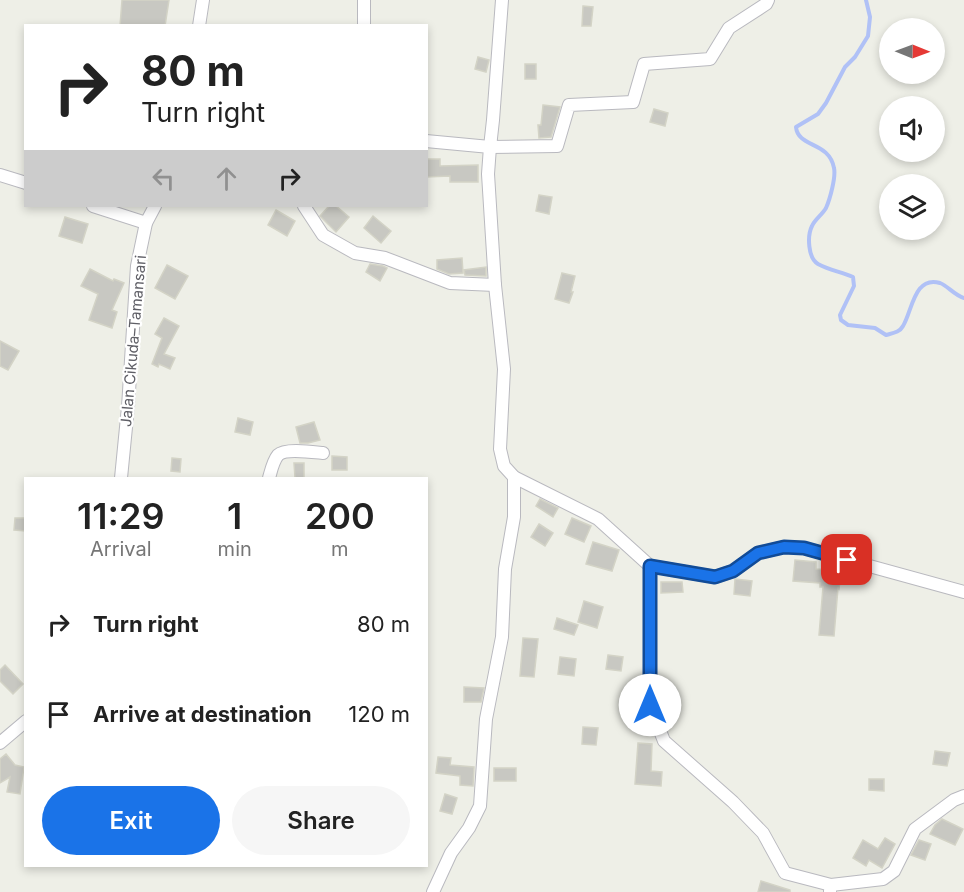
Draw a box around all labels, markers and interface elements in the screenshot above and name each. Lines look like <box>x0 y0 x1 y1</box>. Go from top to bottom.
north arrow <box>879 18 945 84</box>
map controls <box>879 18 945 240</box>
text: 80 m <box>141 45 245 96</box>
icon: right <box>42 48 120 126</box>
text: Turn right <box>141 96 265 129</box>
button: sound <box>879 96 945 162</box>
icon: left <box>147 162 180 195</box>
icon: ahead <box>210 162 243 195</box>
icon: right <box>273 162 306 195</box>
button: layers <box>879 174 945 240</box>
street label: Jalan Cikuda–Tamansari <box>116 254 150 428</box>
text: 11:29 <box>77 494 165 538</box>
text: 1 <box>227 494 242 538</box>
text: 200 <box>305 494 375 538</box>
pin <box>821 534 872 585</box>
text: Arrival <box>90 537 152 561</box>
text: min <box>218 537 252 561</box>
text: m <box>331 537 349 561</box>
icon: arrive <box>830 543 863 576</box>
icon: right <box>42 608 75 641</box>
text: Turn right <box>93 611 199 637</box>
text: 80 m <box>357 611 410 637</box>
position arrow <box>618 673 682 737</box>
icon: arrive <box>42 698 75 731</box>
text: Arrive at destination <box>93 701 312 727</box>
text: 120 m <box>348 701 410 727</box>
button: Exit <box>42 786 220 855</box>
button: Share <box>232 786 410 855</box>

